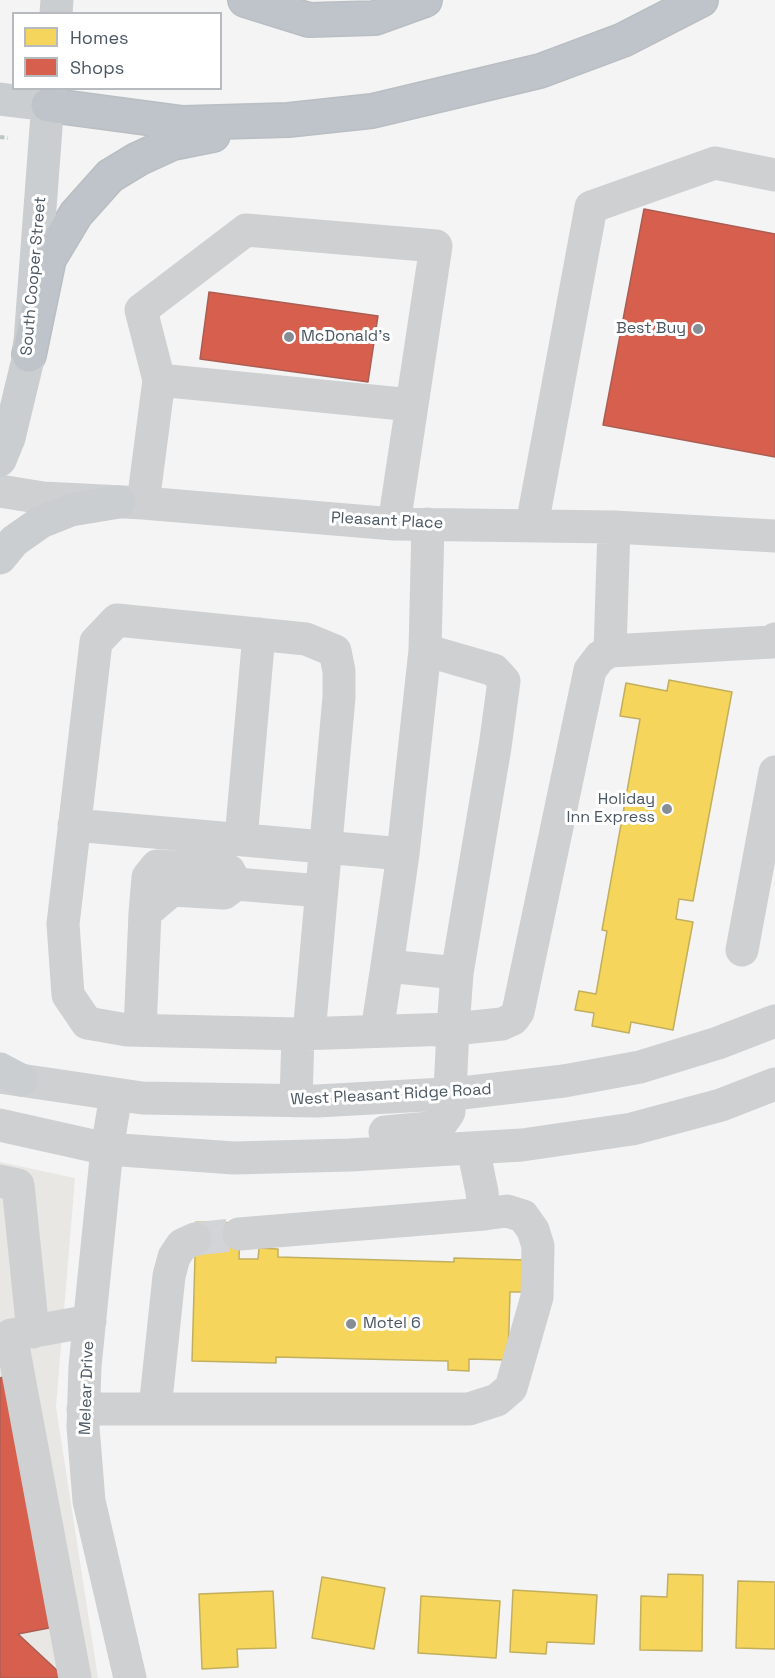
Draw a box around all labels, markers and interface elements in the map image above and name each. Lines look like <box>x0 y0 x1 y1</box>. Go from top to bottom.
legend <box>12 12 222 90</box>
text: Homes <box>70 26 129 49</box>
text: Shops <box>70 56 124 79</box>
street label: South Cooper Street <box>17 196 51 356</box>
place label: Best Buy <box>616 319 686 339</box>
marker: Best Buy <box>691 322 705 336</box>
place label: McDonald's <box>301 327 391 347</box>
marker: McDonald's <box>282 330 296 344</box>
street label: Pleasant Place <box>330 508 444 534</box>
place label: Holiday Inn Express <box>566 790 655 828</box>
marker: Holiday Inn Express <box>660 802 674 816</box>
street label: West Pleasant Ridge Road <box>290 1080 492 1110</box>
place label: Motel 6 <box>363 1314 421 1334</box>
marker: Motel 6 <box>344 1317 358 1331</box>
street label: Melear Drive <box>76 1341 98 1435</box>

